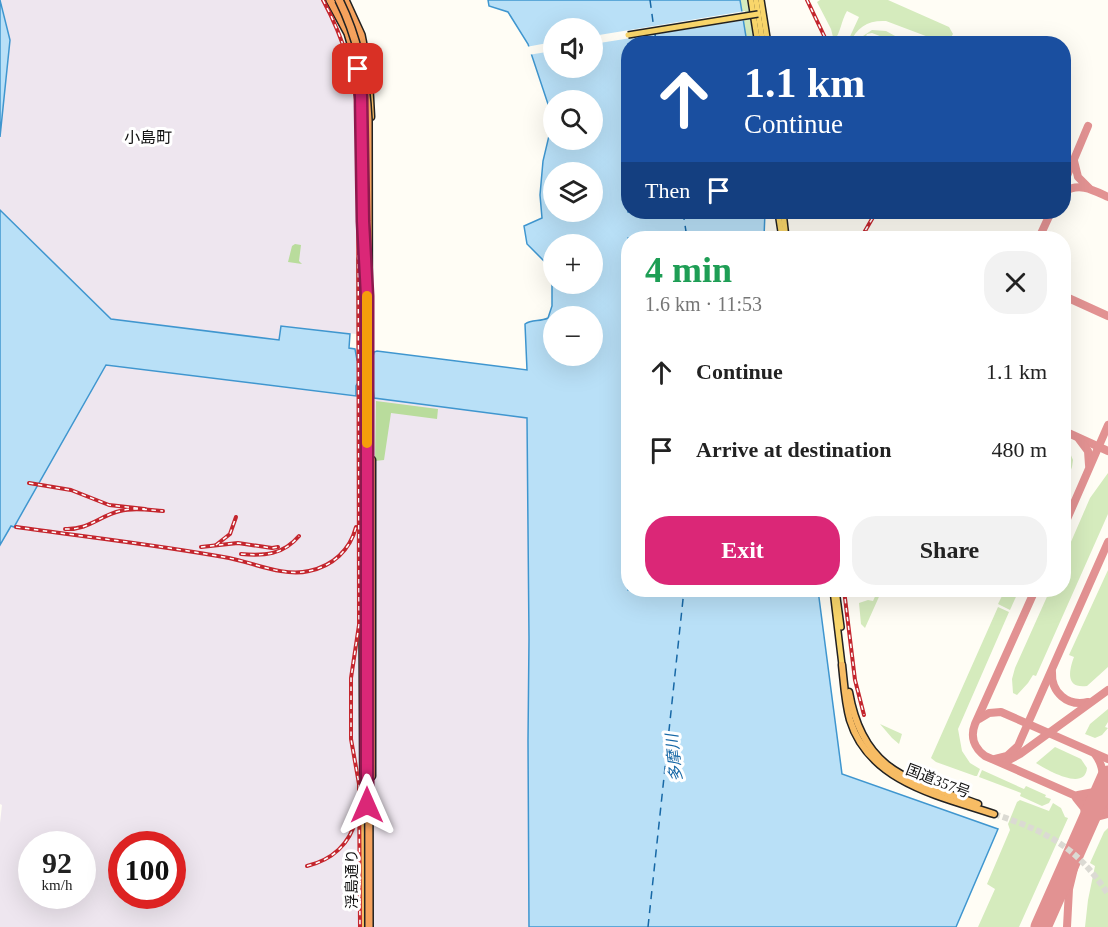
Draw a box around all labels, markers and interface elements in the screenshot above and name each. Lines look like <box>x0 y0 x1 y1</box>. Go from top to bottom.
map controls <box>543 18 603 366</box>
button: sound <box>543 18 603 78</box>
pin <box>332 43 383 94</box>
icon: arrive <box>341 52 374 85</box>
icon: ahead <box>645 60 723 138</box>
text: 1.1 km <box>744 60 865 106</box>
button: search <box>543 90 603 150</box>
text: Continue <box>744 109 843 139</box>
district label: 小島町 <box>124 129 172 146</box>
button: layers <box>543 162 603 222</box>
icon: arrive <box>702 174 735 207</box>
text: Then <box>645 178 690 203</box>
button: + <box>543 234 603 294</box>
text: 4 min <box>645 250 732 290</box>
button: close <box>984 251 1047 314</box>
text: 1.6 km · 11:53 <box>645 293 762 315</box>
button: − <box>543 306 603 366</box>
icon: ahead <box>645 356 678 389</box>
text: Continue <box>696 359 783 384</box>
text: 1.1 km <box>986 359 1047 384</box>
icon: arrive <box>645 434 678 467</box>
text: Arrive at destination <box>696 437 892 462</box>
text: 480 m <box>991 437 1047 462</box>
button: Exit <box>645 516 840 585</box>
button: Share <box>852 516 1047 585</box>
water label: 多摩川 <box>663 731 685 783</box>
street label: 国道357号 <box>904 761 972 801</box>
position arrow <box>335 773 399 837</box>
speed limit sign: 100 <box>108 831 186 909</box>
text: 92 <box>42 846 72 879</box>
street label: 浮島通り <box>344 849 360 909</box>
text: km/h <box>42 877 72 893</box>

